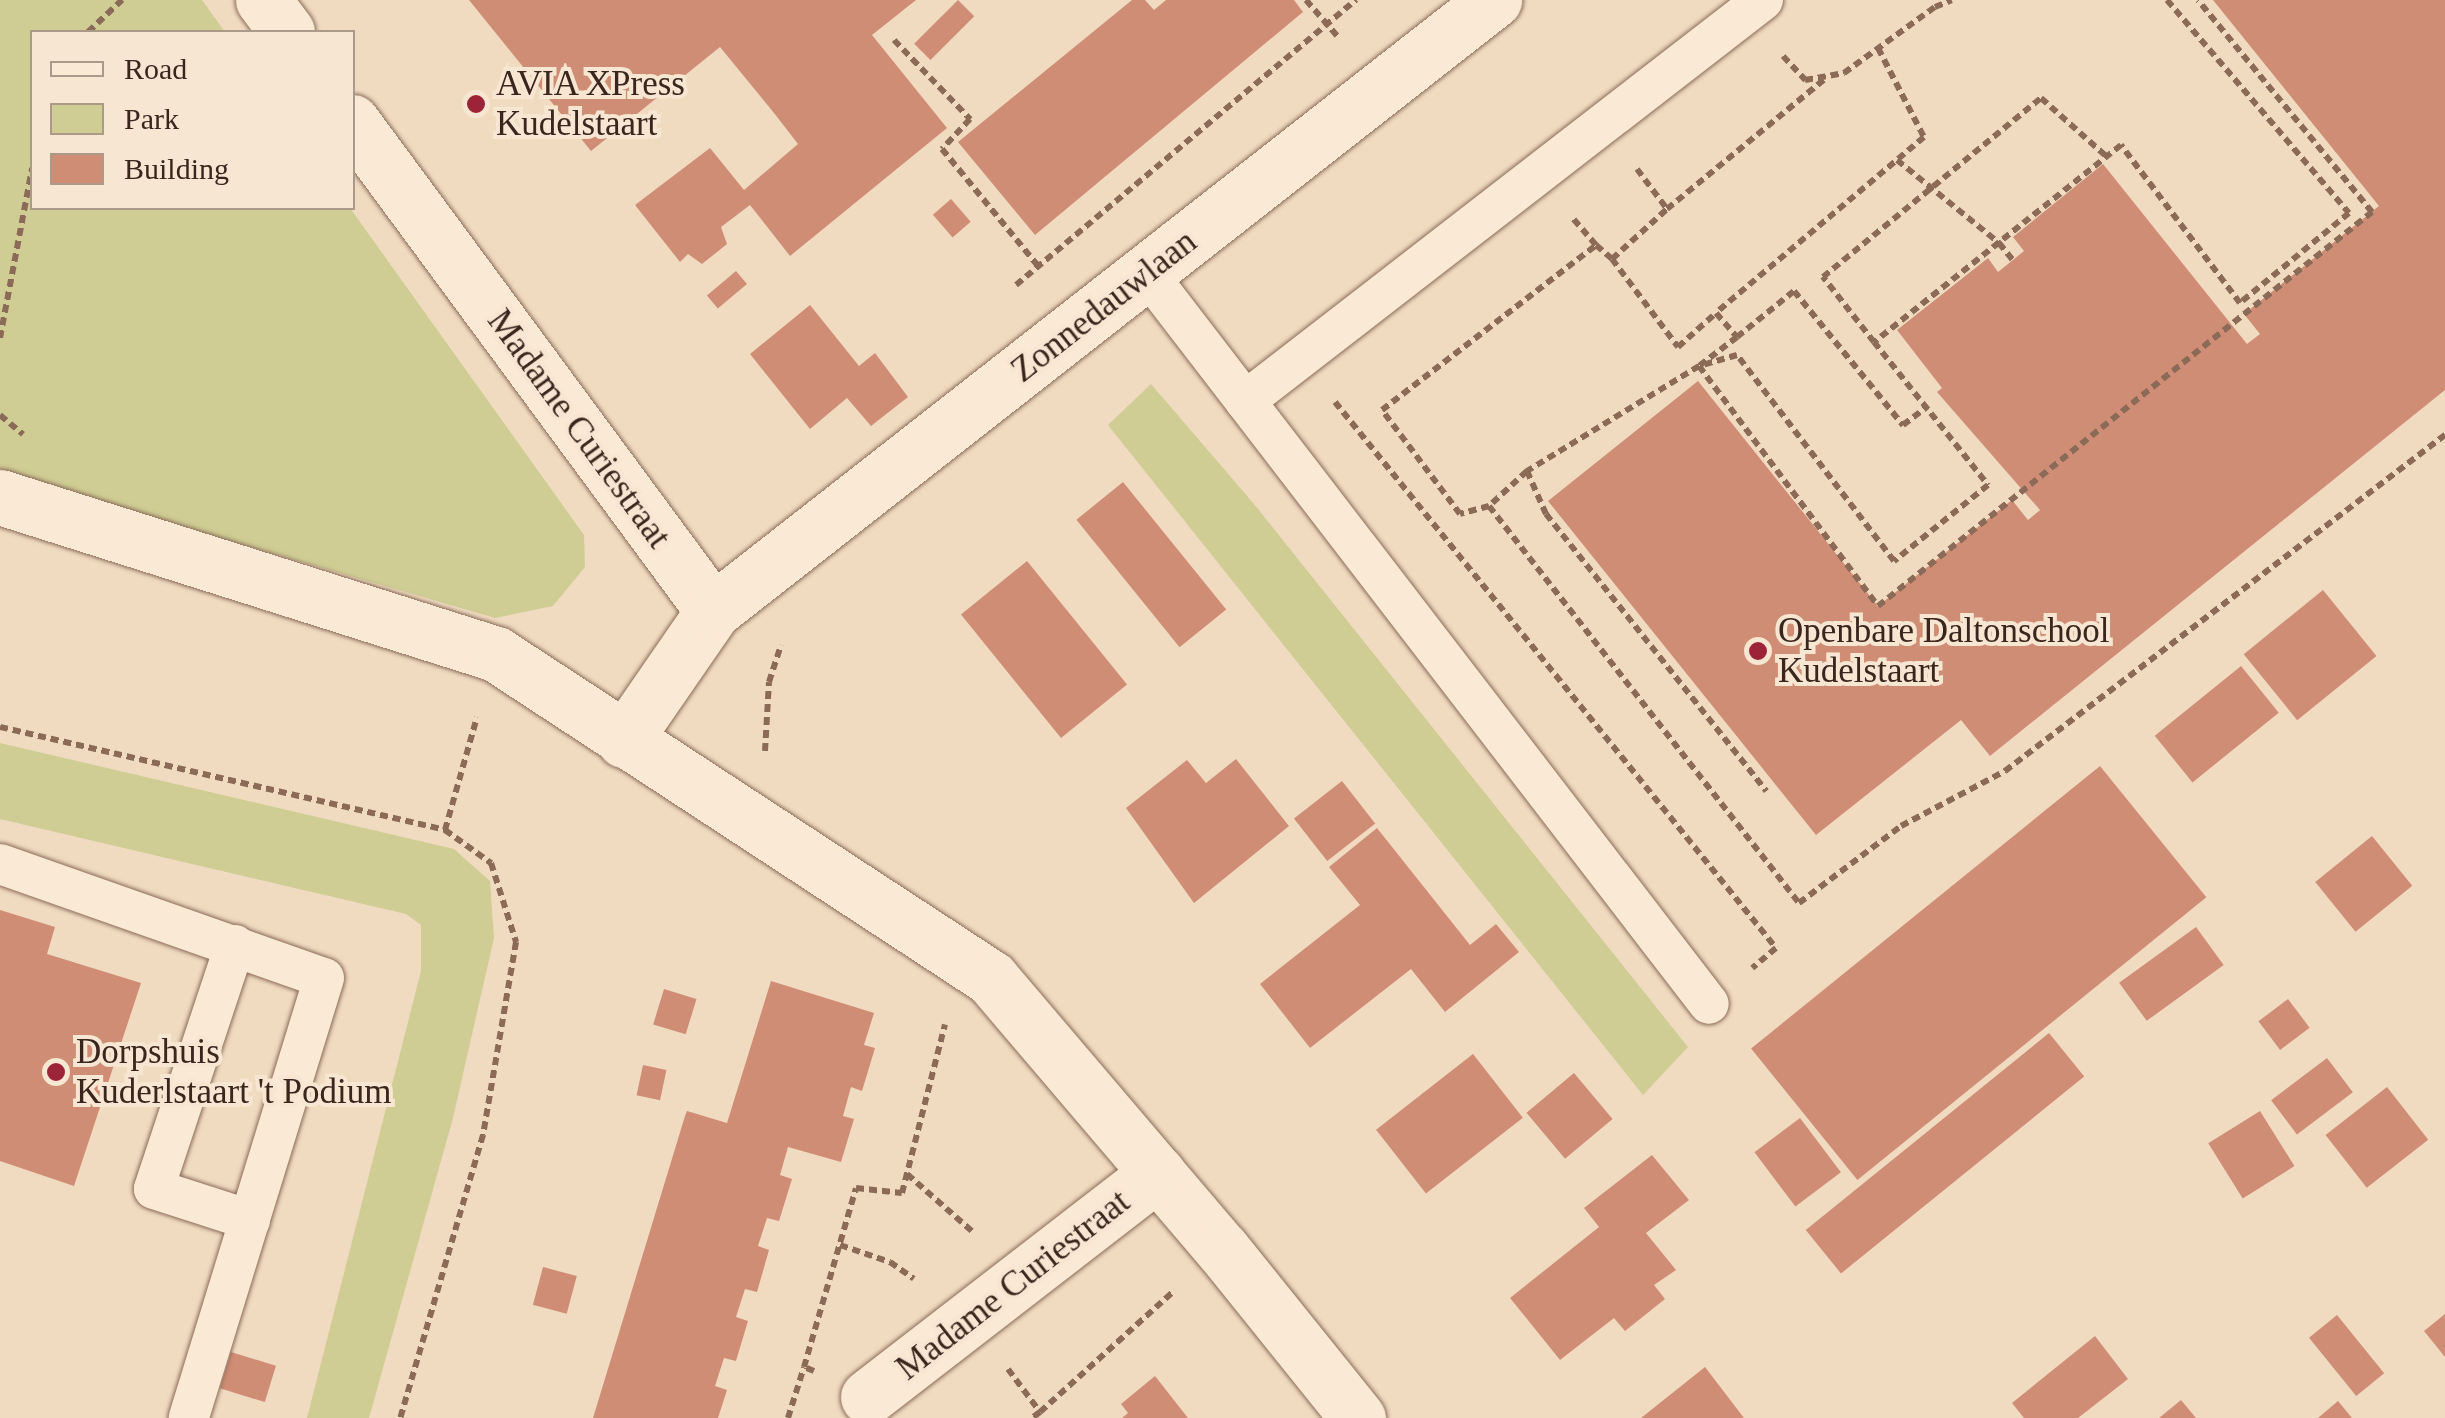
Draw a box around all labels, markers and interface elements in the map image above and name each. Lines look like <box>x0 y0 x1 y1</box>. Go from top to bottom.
legend <box>30 30 355 210</box>
text: Road <box>124 52 187 85</box>
place label: AVIA XPress Kudelstaart <box>496 63 687 145</box>
marker: AVIA XPress Kudelstaart <box>465 93 487 115</box>
text: Park <box>124 102 179 135</box>
text: Building <box>124 152 229 185</box>
street label: Zonnedauwlaan <box>1003 221 1205 391</box>
street label: Madame Curiestraat <box>478 301 680 557</box>
place label: Openbare Daltonschool Kudelstaart <box>1778 610 2109 692</box>
marker: Openbare Daltonschool Kudelstaart <box>1747 640 1769 662</box>
place label: Dorpshuis Kuderlstaart 't Podium <box>76 1031 391 1113</box>
marker: Dorpshuis Kuderlstaart 't Podium <box>45 1061 67 1083</box>
street label: Madame Curiestraat <box>888 1181 1138 1389</box>

